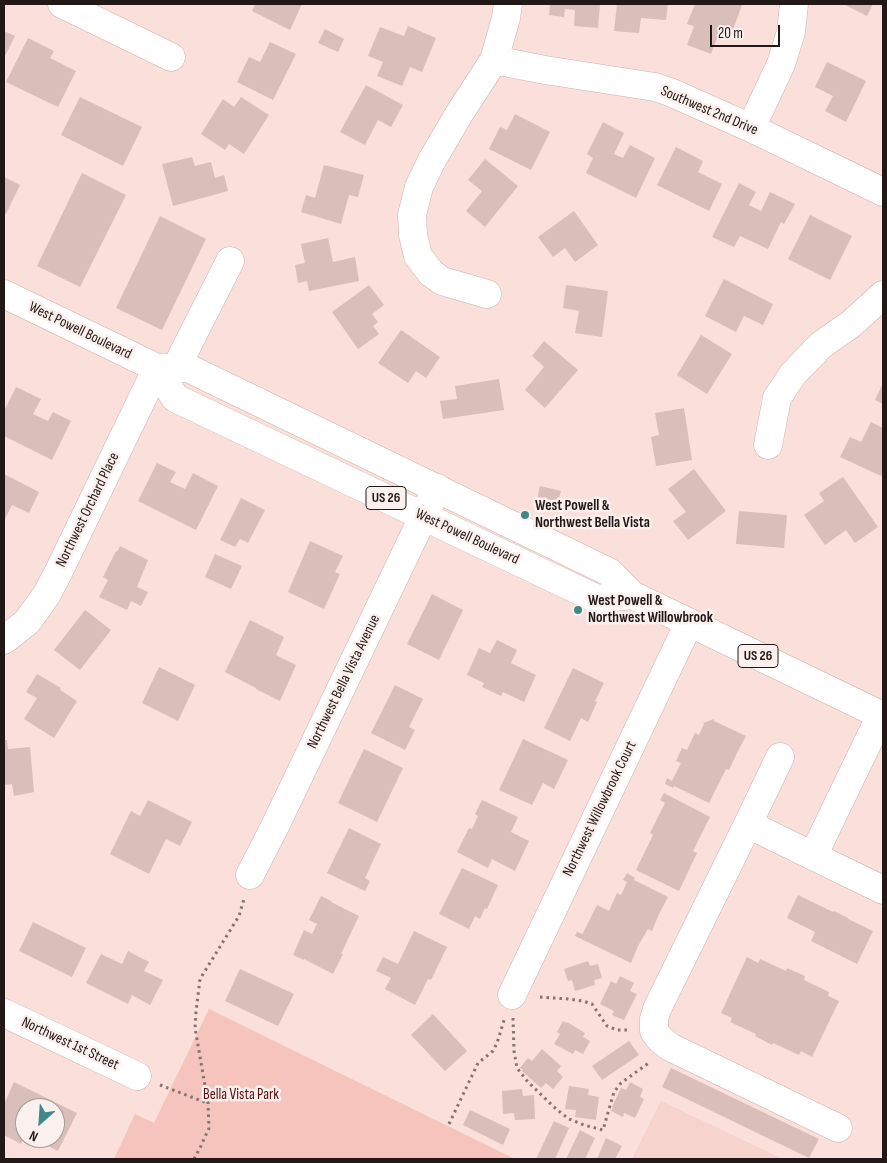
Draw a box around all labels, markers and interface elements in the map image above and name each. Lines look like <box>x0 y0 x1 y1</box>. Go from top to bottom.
scale bar <box>712 15 782 47</box>
text: 20 m <box>718 24 743 43</box>
street label: Southwest 2nd Drive <box>658 82 760 140</box>
street label: West Powell Boulevard <box>26 298 134 364</box>
street label: Northwest Orchard Place <box>52 450 124 570</box>
road number: US 26 <box>366 486 406 509</box>
place label: West Powell & Northwest Bella Vista <box>535 497 650 532</box>
street label: West Powell Boulevard <box>412 505 522 569</box>
marker: West Powell & Northwest Bella Vista <box>519 509 531 521</box>
place label: West Powell & Northwest Willowbrook <box>588 592 713 627</box>
marker: West Powell & Northwest Willowbrook <box>572 604 584 616</box>
street label: Northwest Bella Vista Avenue <box>304 612 384 752</box>
road number: US 26 <box>738 644 778 668</box>
street label: Northwest Willowbrook Court <box>559 738 641 880</box>
street label: Northwest 1st Street <box>18 1014 122 1074</box>
park label: Bella Vista Park <box>203 1086 279 1104</box>
north arrow <box>15 1098 65 1148</box>
text: N <box>27 1127 41 1145</box>

